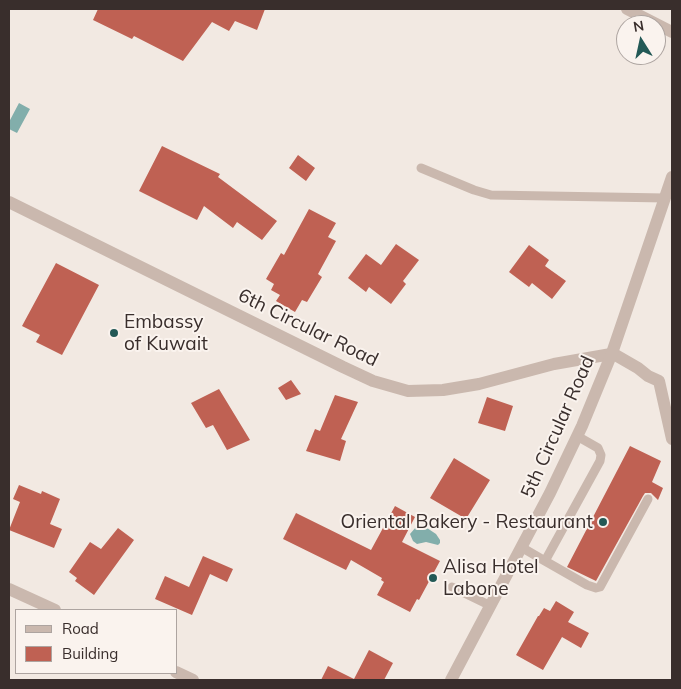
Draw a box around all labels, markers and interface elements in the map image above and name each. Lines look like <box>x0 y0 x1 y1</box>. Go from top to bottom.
north arrow <box>616 15 666 65</box>
text: N <box>632 16 645 36</box>
street label: 6th Circular Road <box>234 284 382 372</box>
place label: Embassy of Kuwait <box>124 311 208 355</box>
marker: Embassy of Kuwait <box>108 327 120 339</box>
street label: 5th Circular Road <box>516 352 600 502</box>
place label: Oriental Bakery - Restaurant <box>341 511 593 533</box>
marker: Oriental Bakery - Restaurant <box>597 516 609 528</box>
place label: Alisa Hotel Labone <box>443 556 539 600</box>
marker: Alisa Hotel Labone <box>427 572 439 584</box>
legend <box>15 609 178 674</box>
text: Road <box>62 619 99 638</box>
text: Building <box>62 644 118 663</box>

